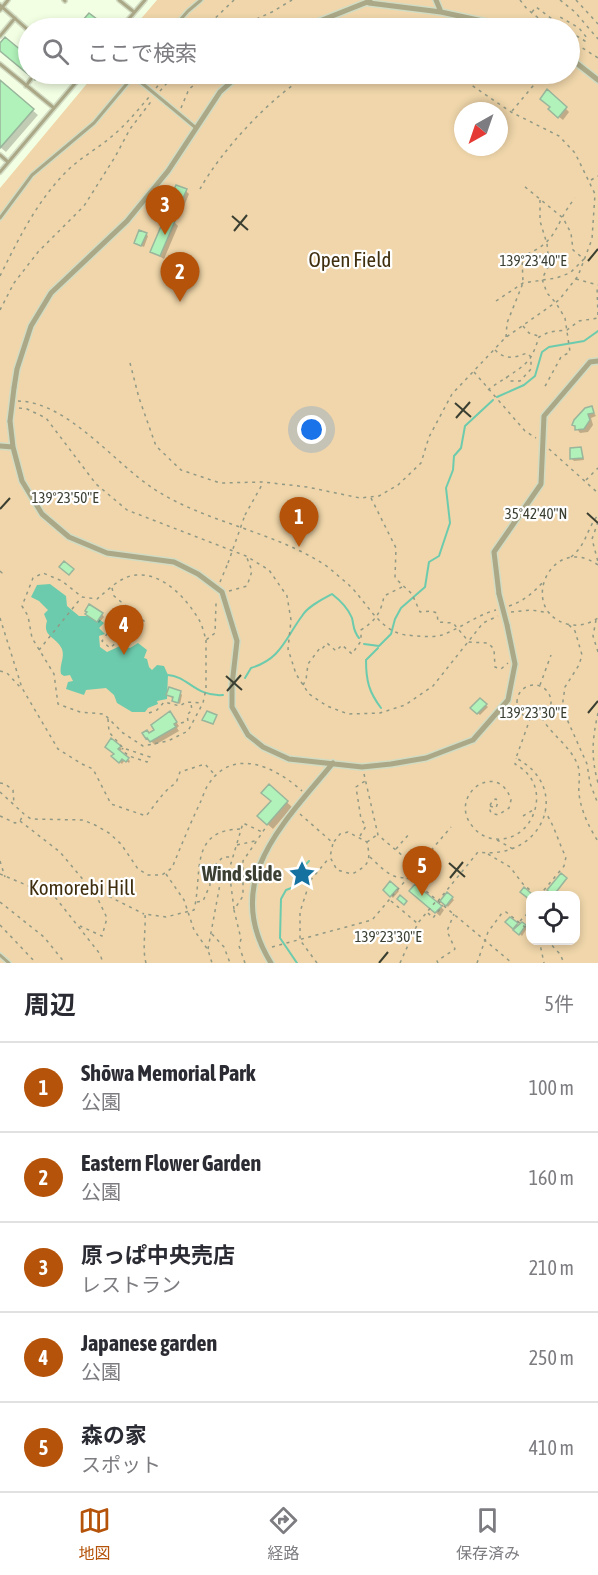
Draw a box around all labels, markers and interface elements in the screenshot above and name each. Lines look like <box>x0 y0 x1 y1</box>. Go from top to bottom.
search box <box>18 18 580 84</box>
icon: search <box>39 35 72 68</box>
text: ここで検索 <box>87 40 197 66</box>
north arrow <box>454 102 508 156</box>
pin: 3 <box>146 186 184 235</box>
park label: Open Field <box>309 247 391 271</box>
pin: 2 <box>160 252 200 302</box>
text: 139°23'40"E <box>499 252 567 269</box>
your location <box>297 415 326 444</box>
text: 139°23'50"E <box>31 489 99 506</box>
pin: 1 <box>280 498 318 547</box>
text: 35°42'40"N <box>505 505 567 522</box>
pin: 4 <box>104 606 144 655</box>
text: 139°23'30"E <box>499 704 567 721</box>
pin: 5 <box>402 846 442 896</box>
place icon: Wind slide <box>287 859 317 889</box>
place label: Wind slide <box>201 861 282 885</box>
park label: Komorebi Hill <box>29 875 136 899</box>
map controls <box>526 891 580 945</box>
button: locate <box>526 891 580 945</box>
text: 139°23'30"E <box>354 928 422 945</box>
text: 周辺 <box>24 990 76 1020</box>
text: 5件 <box>545 992 574 1015</box>
text: Shōwa Memorial Park <box>81 1060 255 1086</box>
text: 1 <box>39 1076 48 1099</box>
text: 100 m <box>529 1076 574 1099</box>
text: 公園 <box>81 1090 121 1113</box>
text: Eastern Flower Garden <box>81 1150 261 1176</box>
text: 2 <box>39 1166 48 1189</box>
text: 160 m <box>529 1166 574 1189</box>
text: 公園 <box>81 1180 121 1203</box>
text: 原っぱ中央売店 <box>81 1242 235 1268</box>
text: 3 <box>39 1256 48 1279</box>
text: 210 m <box>529 1256 574 1279</box>
text: レストラン <box>81 1273 181 1296</box>
text: Japanese garden <box>81 1330 217 1356</box>
text: 4 <box>39 1346 48 1369</box>
text: 250 m <box>529 1346 574 1369</box>
text: 公園 <box>81 1360 121 1383</box>
text: 森の家 <box>81 1422 147 1448</box>
text: 5 <box>39 1436 48 1459</box>
text: 410 m <box>529 1436 574 1459</box>
text: スポット <box>81 1453 161 1476</box>
tab: 地図 <box>78 1504 111 1564</box>
tab: 経路 <box>267 1504 300 1564</box>
tab: 保存済み <box>456 1504 520 1564</box>

